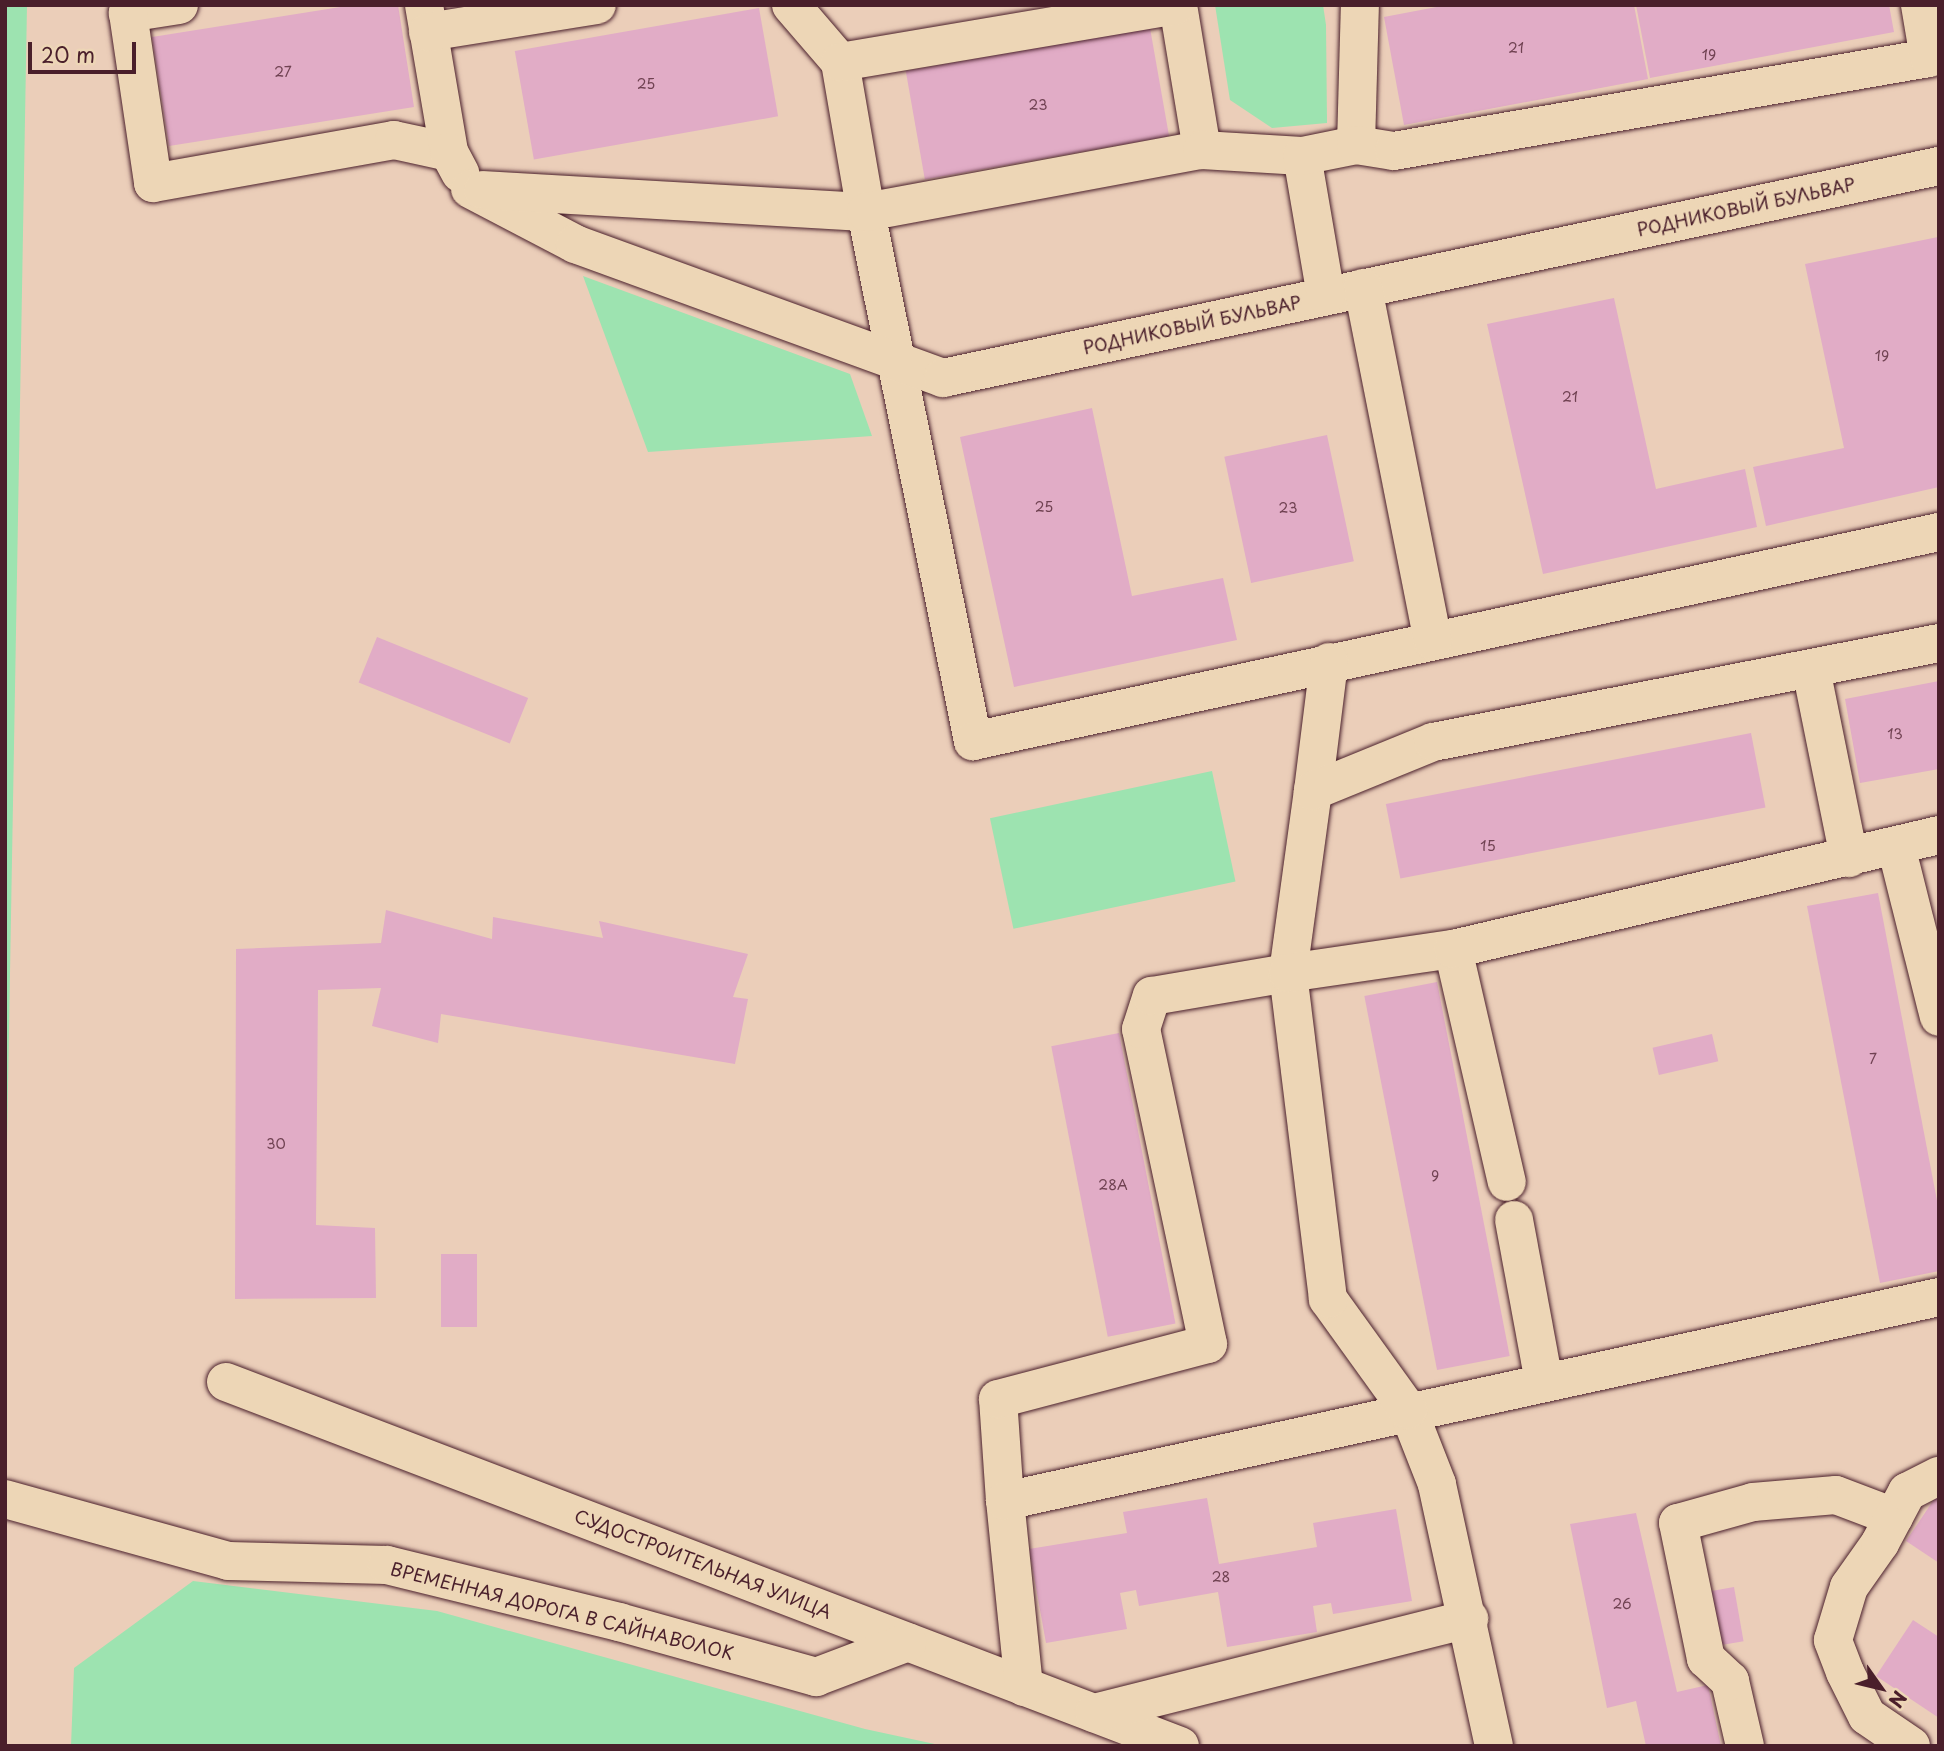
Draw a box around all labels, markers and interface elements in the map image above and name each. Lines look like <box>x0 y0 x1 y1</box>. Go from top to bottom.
scale bar <box>32 28 140 72</box>
text: 20 m <box>41 38 95 70</box>
house number: 21 <box>1508 40 1524 56</box>
house number: 19 <box>1702 47 1716 63</box>
house number: 27 <box>274 64 292 80</box>
house number: 25 <box>637 76 655 92</box>
house number: 23 <box>1029 97 1047 113</box>
street label: РОДНИКОВЫЙ БУЛЬВАР <box>1635 173 1857 241</box>
street label: РОДНИКОВЫЙ БУЛЬВАР <box>1081 291 1303 359</box>
house number: 19 <box>1875 348 1889 364</box>
house number: 21 <box>1562 389 1578 405</box>
house number: 25 <box>1035 499 1053 515</box>
house number: 23 <box>1279 500 1297 516</box>
house number: 13 <box>1887 726 1903 742</box>
house number: 15 <box>1480 838 1496 854</box>
house number: 7 <box>1869 1051 1877 1067</box>
house number: 30 <box>266 1136 286 1152</box>
house number: 9 <box>1431 1168 1439 1184</box>
house number: 28А <box>1098 1177 1128 1193</box>
street label: СУДОСТРОИТЕЛЬНАЯ УЛИЦА <box>571 1505 835 1623</box>
street label: ВРЕМЕННАЯ ДОРОГА В САЙНАВОЛОК <box>387 1558 737 1664</box>
house number: 28 <box>1212 1569 1230 1585</box>
house number: 26 <box>1612 1596 1632 1612</box>
north arrow <box>1846 1653 1916 1723</box>
text: N <box>1883 1686 1914 1714</box>

